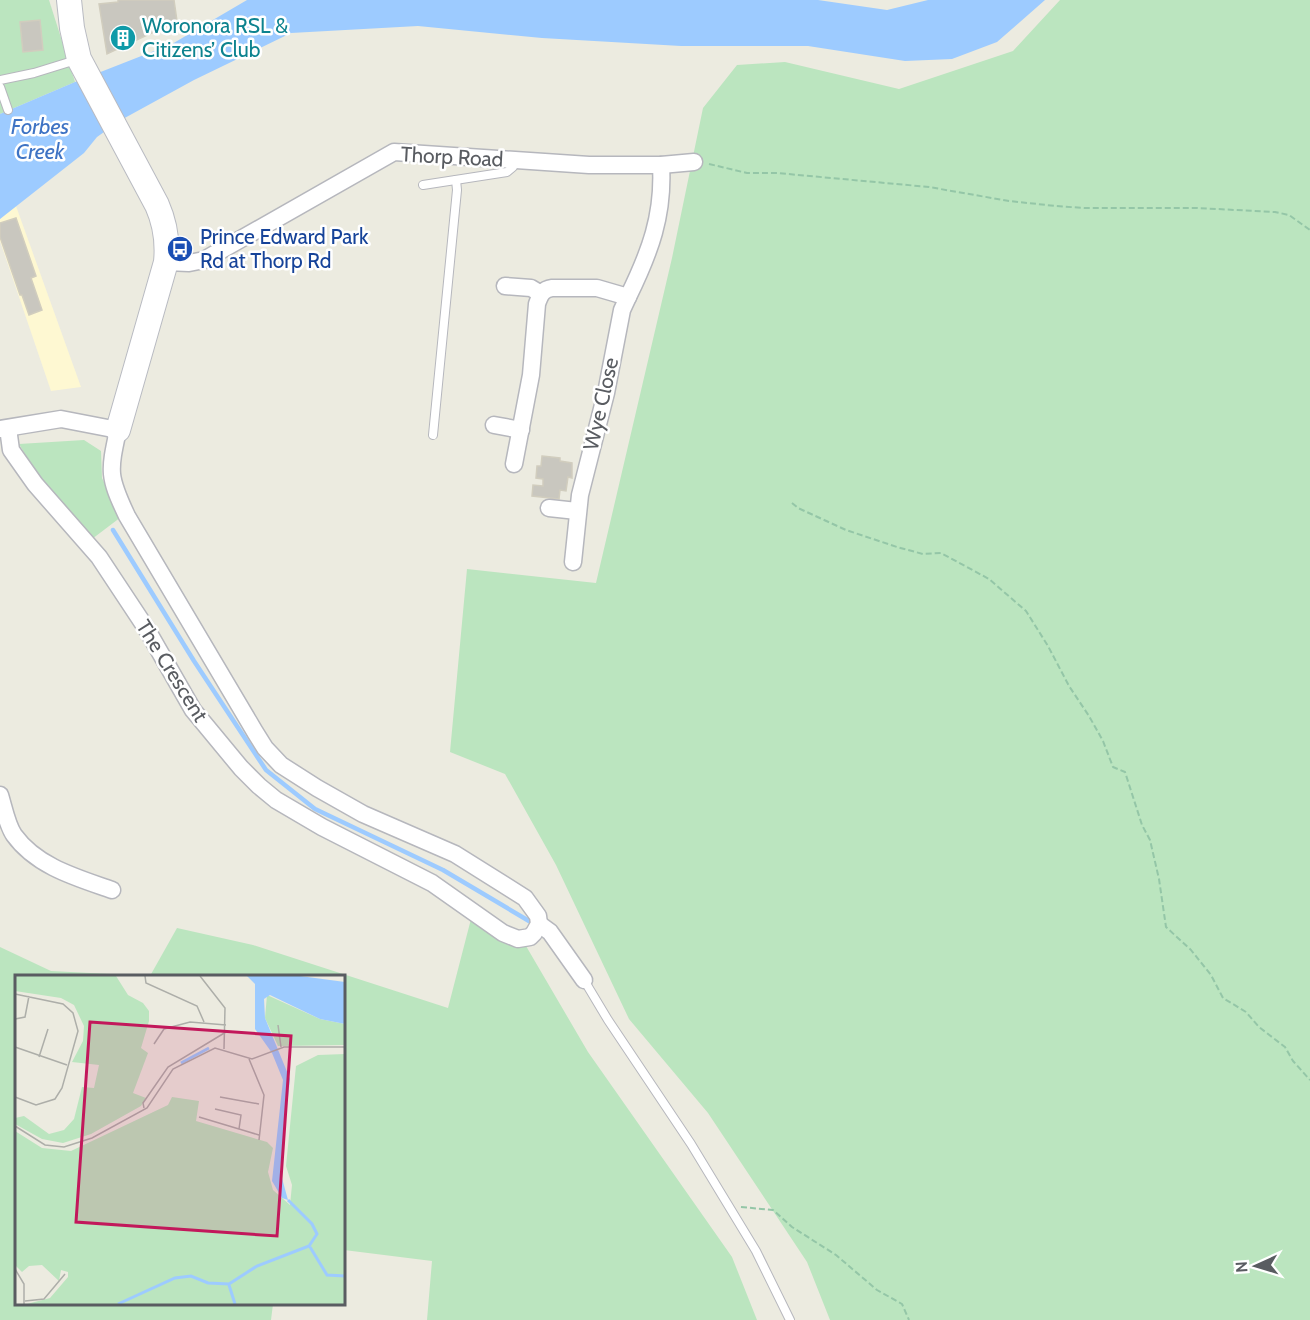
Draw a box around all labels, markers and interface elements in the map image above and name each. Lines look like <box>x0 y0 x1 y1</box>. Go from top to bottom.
place label: Woronora RSL & Citizens’ Club <box>142 13 288 62</box>
building icon: Woronora RSL & Citizens’ Club <box>108 23 138 53</box>
water label: Forbes Creek <box>11 113 70 165</box>
street label: Thorp Road <box>400 141 504 172</box>
place label: Prince Edward Park Rd at Thorp Rd <box>200 224 369 273</box>
bus stop icon: Prince Edward Park Rd at Thorp Rd <box>165 234 195 264</box>
street label: Wye Close <box>578 355 623 453</box>
street label: The Crescent <box>131 615 214 726</box>
inset map <box>15 975 345 1305</box>
north arrow <box>1226 1236 1286 1296</box>
text: N <box>1232 1261 1251 1273</box>

